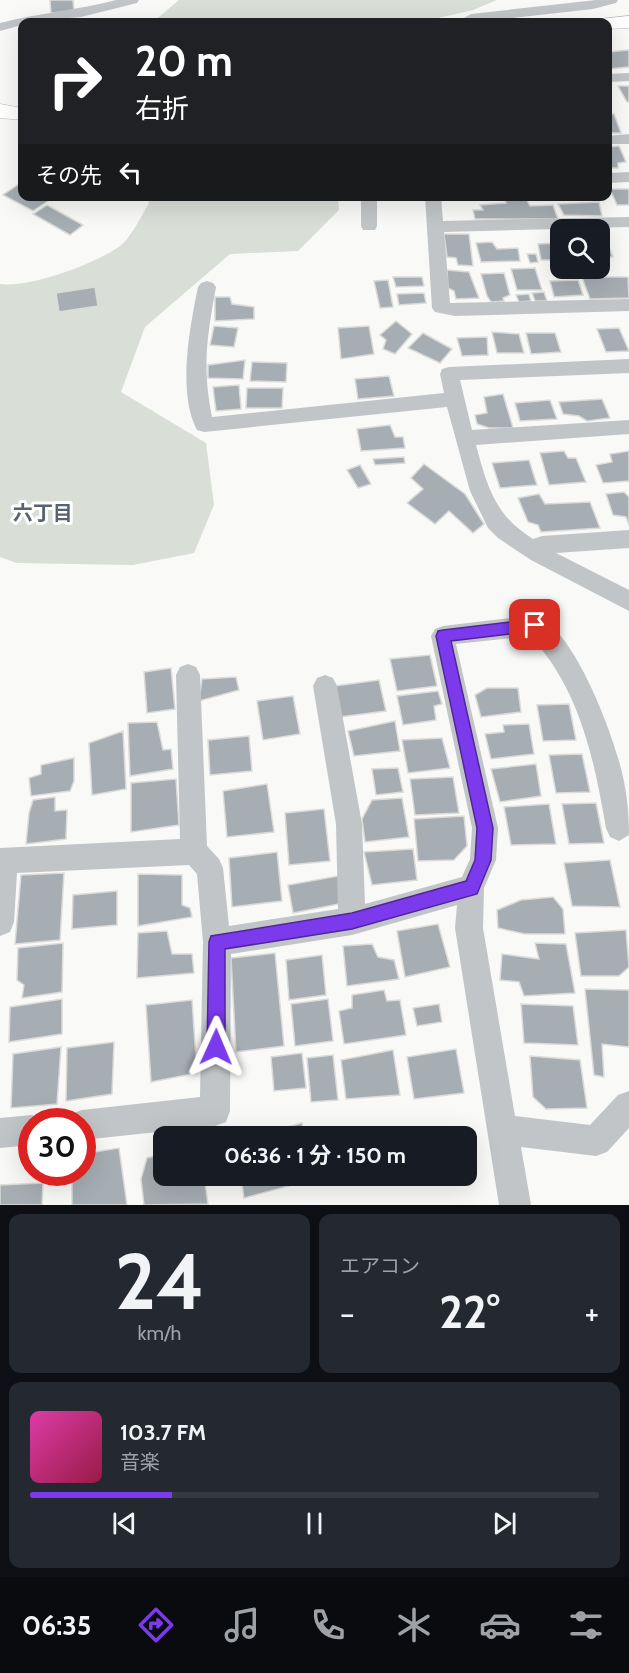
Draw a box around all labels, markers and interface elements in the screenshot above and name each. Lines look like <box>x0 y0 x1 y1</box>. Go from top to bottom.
text: 20 m <box>135 35 233 87</box>
icon: right <box>36 42 114 120</box>
text: 右折 <box>135 92 189 125</box>
icon: left <box>114 156 147 189</box>
text: その先 <box>36 162 102 189</box>
map controls <box>550 219 610 279</box>
button: search <box>550 219 610 279</box>
district label: 六丁目 <box>13 501 73 525</box>
pin <box>509 599 560 650</box>
icon: arrive <box>518 608 551 641</box>
position arrow <box>184 1015 248 1079</box>
speed limit sign: 30 <box>18 1108 96 1186</box>
text: 06:36 · 1 分 · 150 m <box>224 1142 406 1169</box>
text: 24 <box>115 1234 204 1329</box>
text: エアコン <box>340 1254 420 1278</box>
text: 22° <box>439 1285 500 1339</box>
text: − <box>340 1293 355 1333</box>
text: + <box>584 1293 599 1333</box>
text: km/h <box>138 1321 181 1345</box>
text: 103.7 FM <box>120 1419 206 1446</box>
text: 音楽 <box>120 1450 160 1474</box>
icon: previous <box>108 1507 141 1540</box>
icon: pause <box>298 1507 331 1540</box>
icon: next <box>488 1507 521 1540</box>
icon: directions <box>135 1604 177 1646</box>
icon: music <box>221 1604 263 1646</box>
icon: phone <box>307 1604 349 1646</box>
icon: climate <box>393 1604 435 1646</box>
icon: car <box>479 1604 521 1646</box>
icon: filters <box>565 1604 607 1646</box>
text: 06:35 <box>22 1609 91 1642</box>

